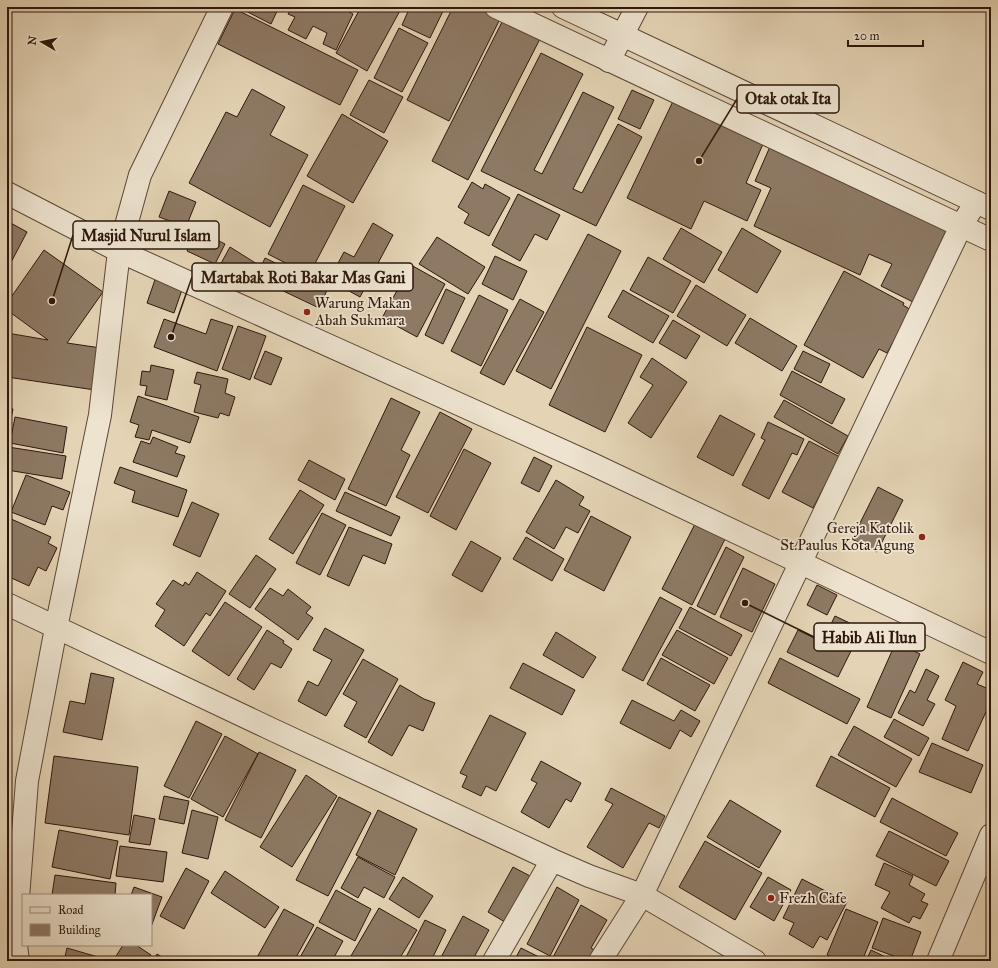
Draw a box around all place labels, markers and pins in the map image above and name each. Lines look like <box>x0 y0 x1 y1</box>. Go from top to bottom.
callout: Otak otak Ita <box>737 85 839 113</box>
callout: Masjid Nurul Islam <box>73 221 219 249</box>
callout: Martabak Roti Bakar Mas Gani <box>192 263 413 291</box>
place label: Warung Makan Abah Sukmara <box>314 294 410 329</box>
marker: Warung Makan Abah Sukmara <box>302 307 312 317</box>
place label: Gereja Katolik St.Paulus Kota Agung <box>780 519 915 554</box>
marker: Gereja Katolik St.Paulus Kota Agung <box>917 532 927 542</box>
callout: Habib Ali Ilun <box>814 623 925 651</box>
place label: Frezh Cafe <box>779 889 846 907</box>
marker: Frezh Cafe <box>766 893 776 903</box>

